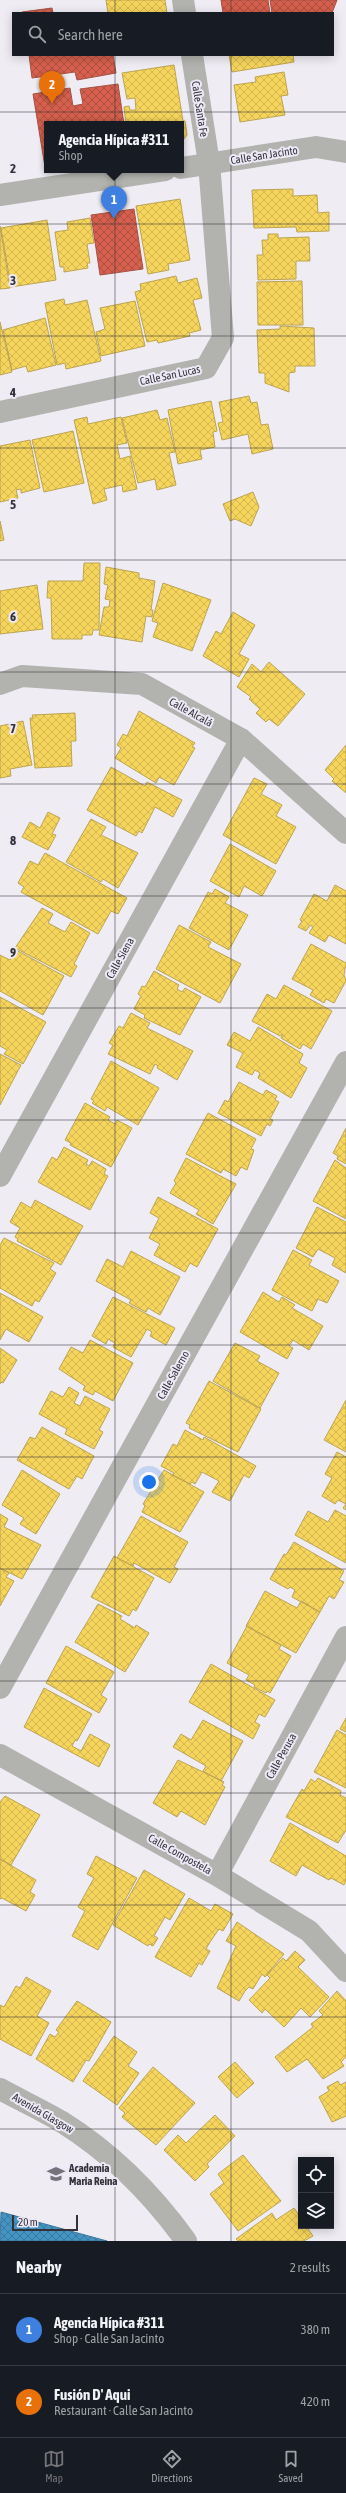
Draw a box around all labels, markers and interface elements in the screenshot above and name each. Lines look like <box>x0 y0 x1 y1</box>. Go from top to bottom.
search box <box>12 12 334 56</box>
icon: search <box>26 23 48 45</box>
text: Search here <box>58 26 123 43</box>
pin: 2 <box>39 71 65 104</box>
street label: Calle Santa Fe <box>190 80 210 138</box>
popup <box>44 121 184 173</box>
text: Agencia Hípica #311 <box>59 131 169 148</box>
street label: Calle San Jacinto <box>230 144 298 166</box>
text: Shop <box>59 148 83 163</box>
text: 2 <box>10 161 16 176</box>
pin: 1 <box>101 186 127 219</box>
text: 3 <box>10 273 16 288</box>
street label: Calle San Lucas <box>139 363 201 387</box>
text: 4 <box>9 385 16 400</box>
text: 5 <box>10 497 16 512</box>
text: 6 <box>10 609 16 624</box>
street label: Calle Alcalá <box>167 695 215 729</box>
text: 7 <box>10 721 16 736</box>
text: 8 <box>10 833 16 848</box>
street label: Calle Siena <box>104 935 136 981</box>
text: 9 <box>10 945 16 960</box>
street label: Calle Salerno <box>155 1349 191 1401</box>
your location <box>139 1472 159 1492</box>
street label: Calle Perusa <box>264 1731 298 1781</box>
street label: Calle Compostela <box>146 1832 214 1876</box>
street label: Avenida Glasgow <box>10 2091 76 2136</box>
map controls <box>298 2157 334 2229</box>
button: locate <box>298 2157 334 2193</box>
place label: Academia Maria Reina <box>68 2162 117 2187</box>
school or university icon: Academia Maria Reina <box>46 2164 66 2184</box>
button: layers <box>298 2193 334 2229</box>
scale bar <box>12 2213 78 2232</box>
text: 20 m <box>18 2216 38 2228</box>
text: Nearby <box>16 2257 62 2277</box>
text: 2 results <box>290 2260 330 2275</box>
text: Agencia Hípica #311 <box>54 2314 165 2331</box>
text: 1 <box>26 2322 32 2337</box>
text: 380 m <box>301 2322 330 2337</box>
text: Shop · Calle San Jacinto <box>54 2331 164 2346</box>
text: Fusión D' Aqui <box>54 2386 130 2403</box>
text: 2 <box>26 2394 32 2409</box>
text: 420 m <box>301 2394 330 2409</box>
text: Restaurant · Calle San Jacinto <box>54 2403 193 2418</box>
tab: Map <box>43 2448 65 2484</box>
tab: Directions <box>151 2448 192 2484</box>
tab: Saved <box>279 2448 303 2484</box>

